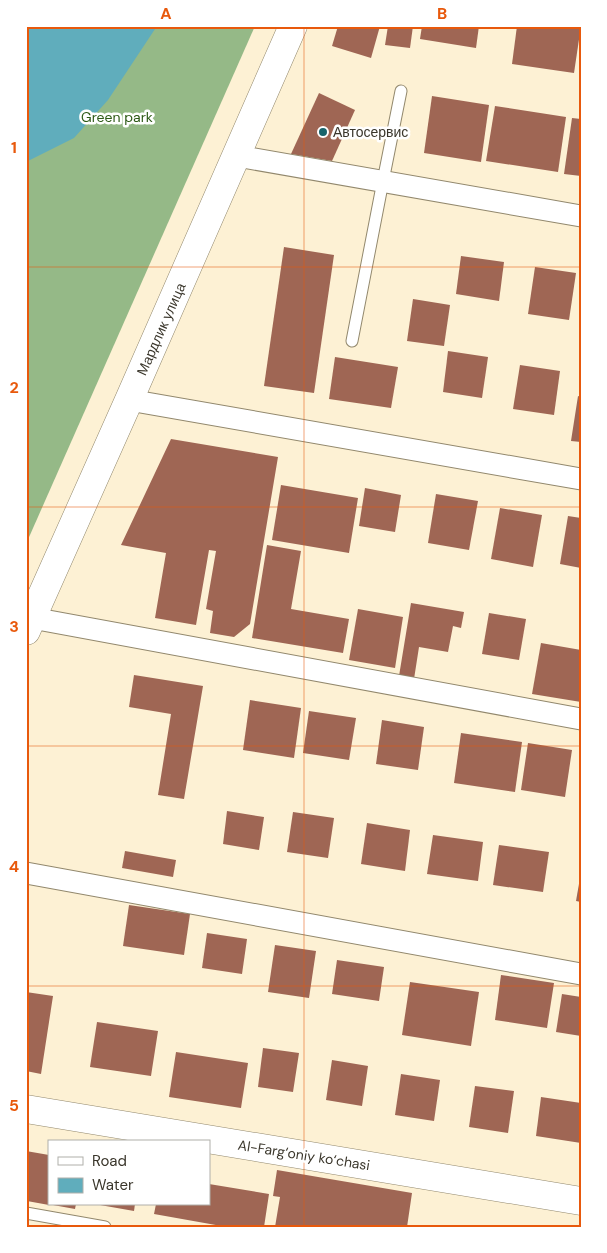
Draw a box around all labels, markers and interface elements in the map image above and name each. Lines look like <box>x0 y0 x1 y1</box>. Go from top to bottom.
text: A <box>160 3 172 24</box>
text: B <box>437 3 447 24</box>
park label: Green park <box>81 108 153 126</box>
place label: Автосервис <box>333 123 408 141</box>
marker: Автосервис <box>317 126 329 138</box>
text: 1 <box>11 137 17 158</box>
street label: Мардлик улица <box>133 280 190 378</box>
text: 2 <box>9 377 19 398</box>
text: 3 <box>9 616 19 637</box>
text: 4 <box>9 856 19 877</box>
text: 5 <box>9 1095 19 1116</box>
street label: Al-Farg‘oniy ko‘chasi <box>237 1136 371 1174</box>
legend <box>48 1140 210 1206</box>
text: Road <box>92 1151 127 1171</box>
text: Water <box>92 1175 134 1195</box>

